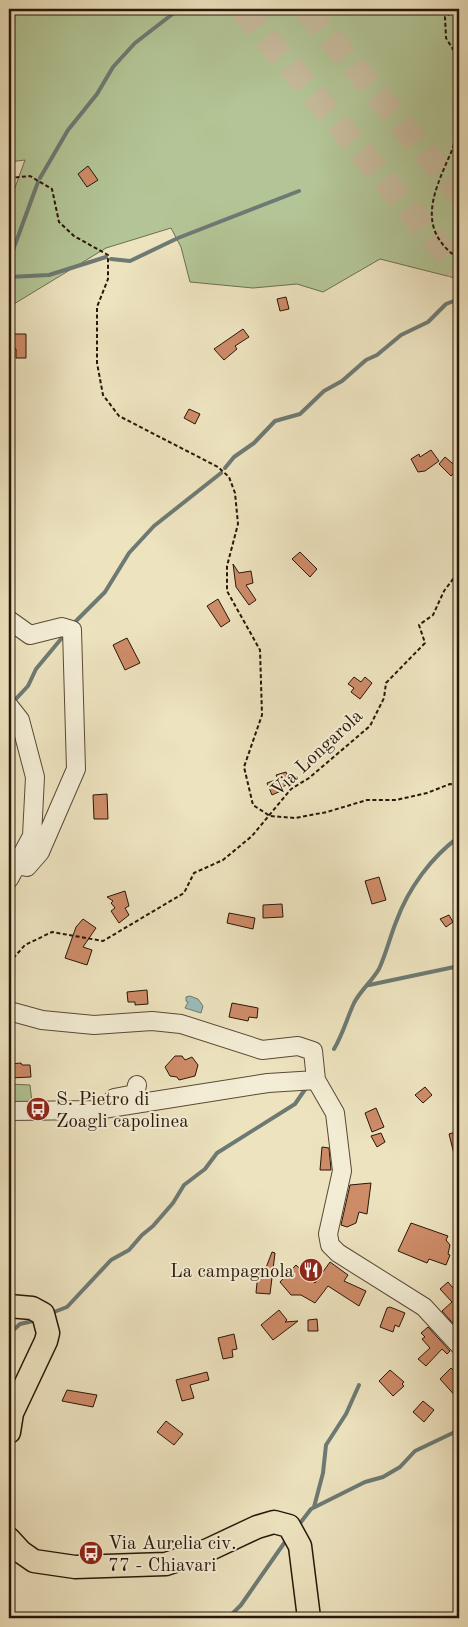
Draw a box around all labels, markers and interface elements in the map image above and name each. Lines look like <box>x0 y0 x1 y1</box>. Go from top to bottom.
street label: Via Longarola <box>268 706 368 801</box>
place label: S. Pietro di Zoagli capolinea <box>56 1091 189 1132</box>
bus stop icon: S. Pietro di Zoagli capolinea <box>25 1096 51 1122</box>
restaurant icon: La campagnola <box>298 1257 324 1283</box>
place label: La campagnola <box>170 1263 295 1282</box>
place label: Via Aurelia civ. 77 - Chiavari <box>108 1535 237 1576</box>
bus stop icon: Via Aurelia civ. 77 - Chiavari <box>78 1540 104 1566</box>

